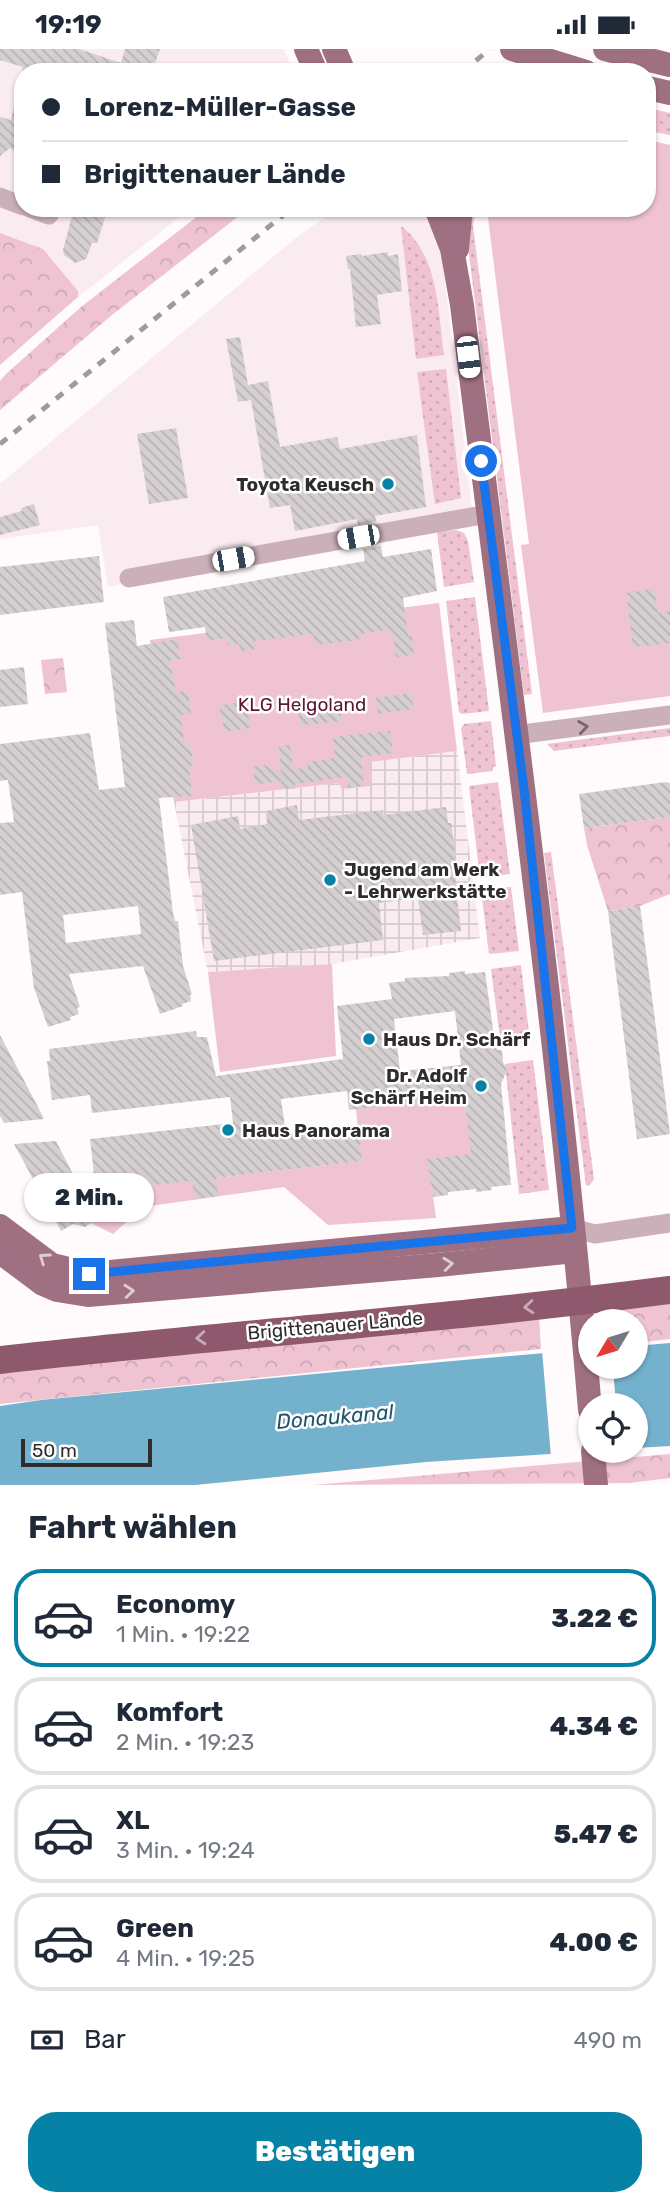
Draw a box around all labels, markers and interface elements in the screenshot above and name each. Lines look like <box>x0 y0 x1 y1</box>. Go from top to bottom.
text: 19:19 <box>35 9 102 40</box>
text: Lorenz-Müller-Gasse <box>84 92 356 123</box>
text: Brigittenauer Lände <box>84 159 346 190</box>
car <box>456 335 481 379</box>
route start <box>465 445 497 477</box>
place label: Toyota Keusch <box>236 473 374 496</box>
marker: Toyota Keusch <box>380 476 396 492</box>
car <box>336 523 381 551</box>
car <box>211 545 256 573</box>
park label: KLG Helgoland <box>238 693 366 716</box>
one-way arrow <box>577 720 589 735</box>
place label: Jugend am Werk - Lehrwerkstätte <box>344 858 507 903</box>
marker: Jugend am Werk - Lehrwerkstätte <box>322 872 338 888</box>
place label: Haus Dr. Schärf <box>383 1028 531 1051</box>
marker: Haus Dr. Schärf <box>361 1031 377 1047</box>
place label: Dr. Adolf Schärf Heim <box>351 1064 468 1109</box>
marker: Dr. Adolf Schärf Heim <box>473 1078 489 1094</box>
place label: Haus Panorama <box>242 1119 390 1142</box>
marker: Haus Panorama <box>220 1122 236 1138</box>
callout: 2 Min. <box>24 1173 154 1221</box>
text: 2 Min. <box>55 1183 123 1211</box>
one-way arrow <box>39 1254 52 1266</box>
one-way arrow <box>443 1256 454 1271</box>
route end <box>73 1258 105 1290</box>
one-way arrow <box>124 1284 135 1299</box>
one-way arrow <box>523 1299 534 1314</box>
street label: Brigittenauer Lände <box>246 1306 424 1345</box>
north arrow <box>578 1309 648 1379</box>
map controls <box>578 1309 648 1463</box>
one-way arrow <box>196 1330 207 1345</box>
button: locate <box>578 1393 648 1463</box>
water label: Donaukanal <box>275 1399 395 1434</box>
scale bar <box>21 1436 152 1468</box>
text: 50 m <box>32 1439 77 1462</box>
text: Fahrt wählen <box>28 1508 237 1546</box>
icon: car <box>32 1587 95 1650</box>
text: Economy <box>116 1589 235 1620</box>
text: 3.22 € <box>551 1603 638 1634</box>
text: 1 Min. · 19:22 <box>116 1620 250 1648</box>
icon: car <box>32 1695 95 1758</box>
text: Komfort <box>116 1697 223 1728</box>
text: 4.34 € <box>550 1711 638 1742</box>
text: 2 Min. · 19:23 <box>116 1728 254 1756</box>
icon: car <box>32 1803 95 1866</box>
text: XL <box>116 1805 149 1836</box>
text: 5.47 € <box>554 1819 638 1850</box>
text: 3 Min. · 19:24 <box>116 1836 255 1864</box>
icon: car <box>32 1911 95 1974</box>
text: Green <box>116 1913 194 1944</box>
text: 4.00 € <box>550 1927 638 1958</box>
text: 4 Min. · 19:25 <box>116 1944 255 1972</box>
icon: cash <box>28 2021 66 2059</box>
text: Bar <box>84 2024 126 2055</box>
text: 490 m <box>574 2026 642 2054</box>
button: Bestätigen <box>28 2112 642 2192</box>

